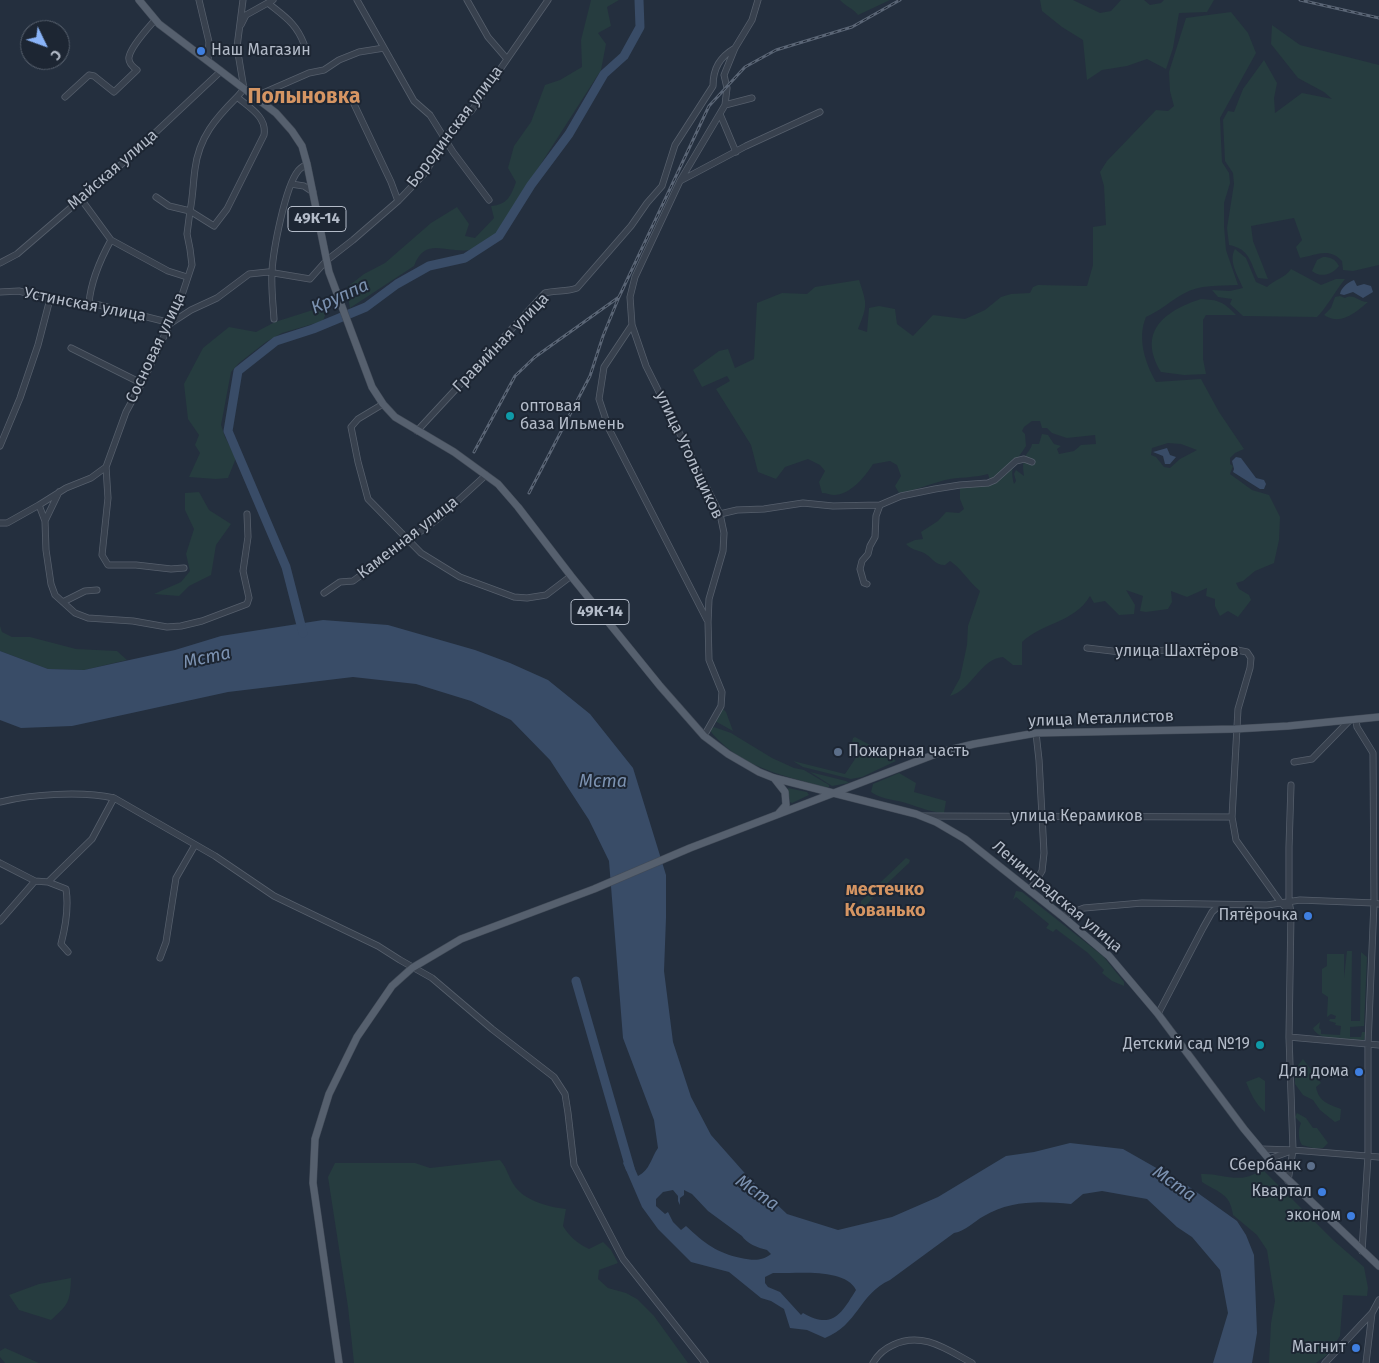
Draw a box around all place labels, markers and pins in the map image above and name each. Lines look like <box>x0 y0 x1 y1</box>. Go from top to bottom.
place label: Наш Магазин <box>211 41 311 61</box>
marker: Наш Магазин <box>195 45 207 57</box>
place label: оптовая база Ильмень <box>520 397 624 435</box>
marker: оптовая база Ильмень <box>504 410 516 422</box>
place label: Пожарная часть <box>848 742 969 762</box>
marker: Пожарная часть <box>832 746 844 758</box>
place label: Пятёрочка <box>1218 906 1298 926</box>
marker: Пятёрочка <box>1302 910 1314 922</box>
place label: Детский сад №19 <box>1123 1035 1250 1055</box>
marker: Детский сад №19 <box>1254 1039 1266 1051</box>
place label: Для дома <box>1279 1062 1349 1082</box>
marker: Для дома <box>1353 1066 1365 1078</box>
place label: Сбербанк <box>1229 1156 1301 1176</box>
marker: Сбербанк <box>1305 1160 1317 1172</box>
place label: Квартал <box>1251 1182 1312 1202</box>
marker: Квартал <box>1316 1186 1328 1198</box>
place label: эконом <box>1286 1206 1341 1226</box>
marker: эконом <box>1345 1210 1357 1222</box>
place label: Магнит <box>1292 1338 1346 1358</box>
marker: Магнит <box>1350 1342 1362 1354</box>

